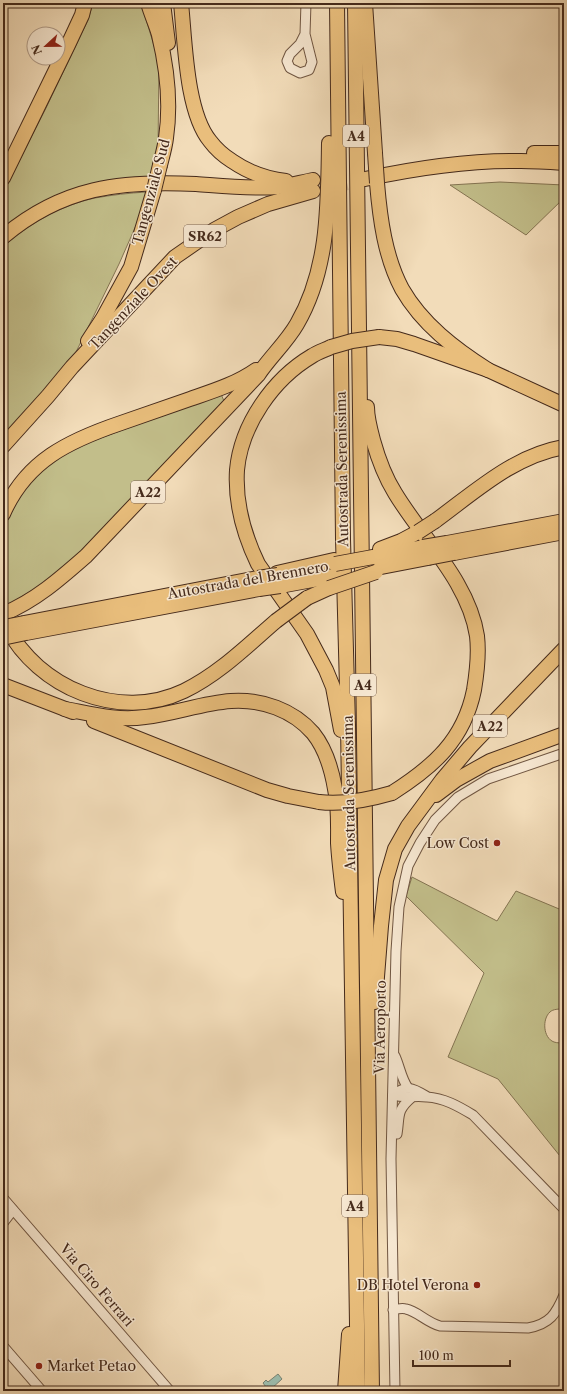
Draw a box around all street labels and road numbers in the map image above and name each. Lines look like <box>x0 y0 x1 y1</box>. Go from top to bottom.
road number: A4 <box>343 125 369 147</box>
street label: Tangenziale Sud <box>128 136 174 247</box>
road number: SR62 <box>184 225 226 247</box>
street label: Tangenziale Ovest <box>85 252 181 354</box>
street label: Autostrada Serenissima <box>332 390 352 548</box>
road number: A22 <box>131 481 165 503</box>
street label: Autostrada del Brennero <box>165 557 330 603</box>
road number: A4 <box>350 674 376 696</box>
street label: Autostrada Serenissima <box>339 714 359 872</box>
road number: A22 <box>473 715 507 737</box>
street label: Via Aeroporto <box>370 980 390 1075</box>
road number: A4 <box>342 1195 368 1217</box>
street label: Via Ciro Ferrari <box>55 1239 138 1330</box>

